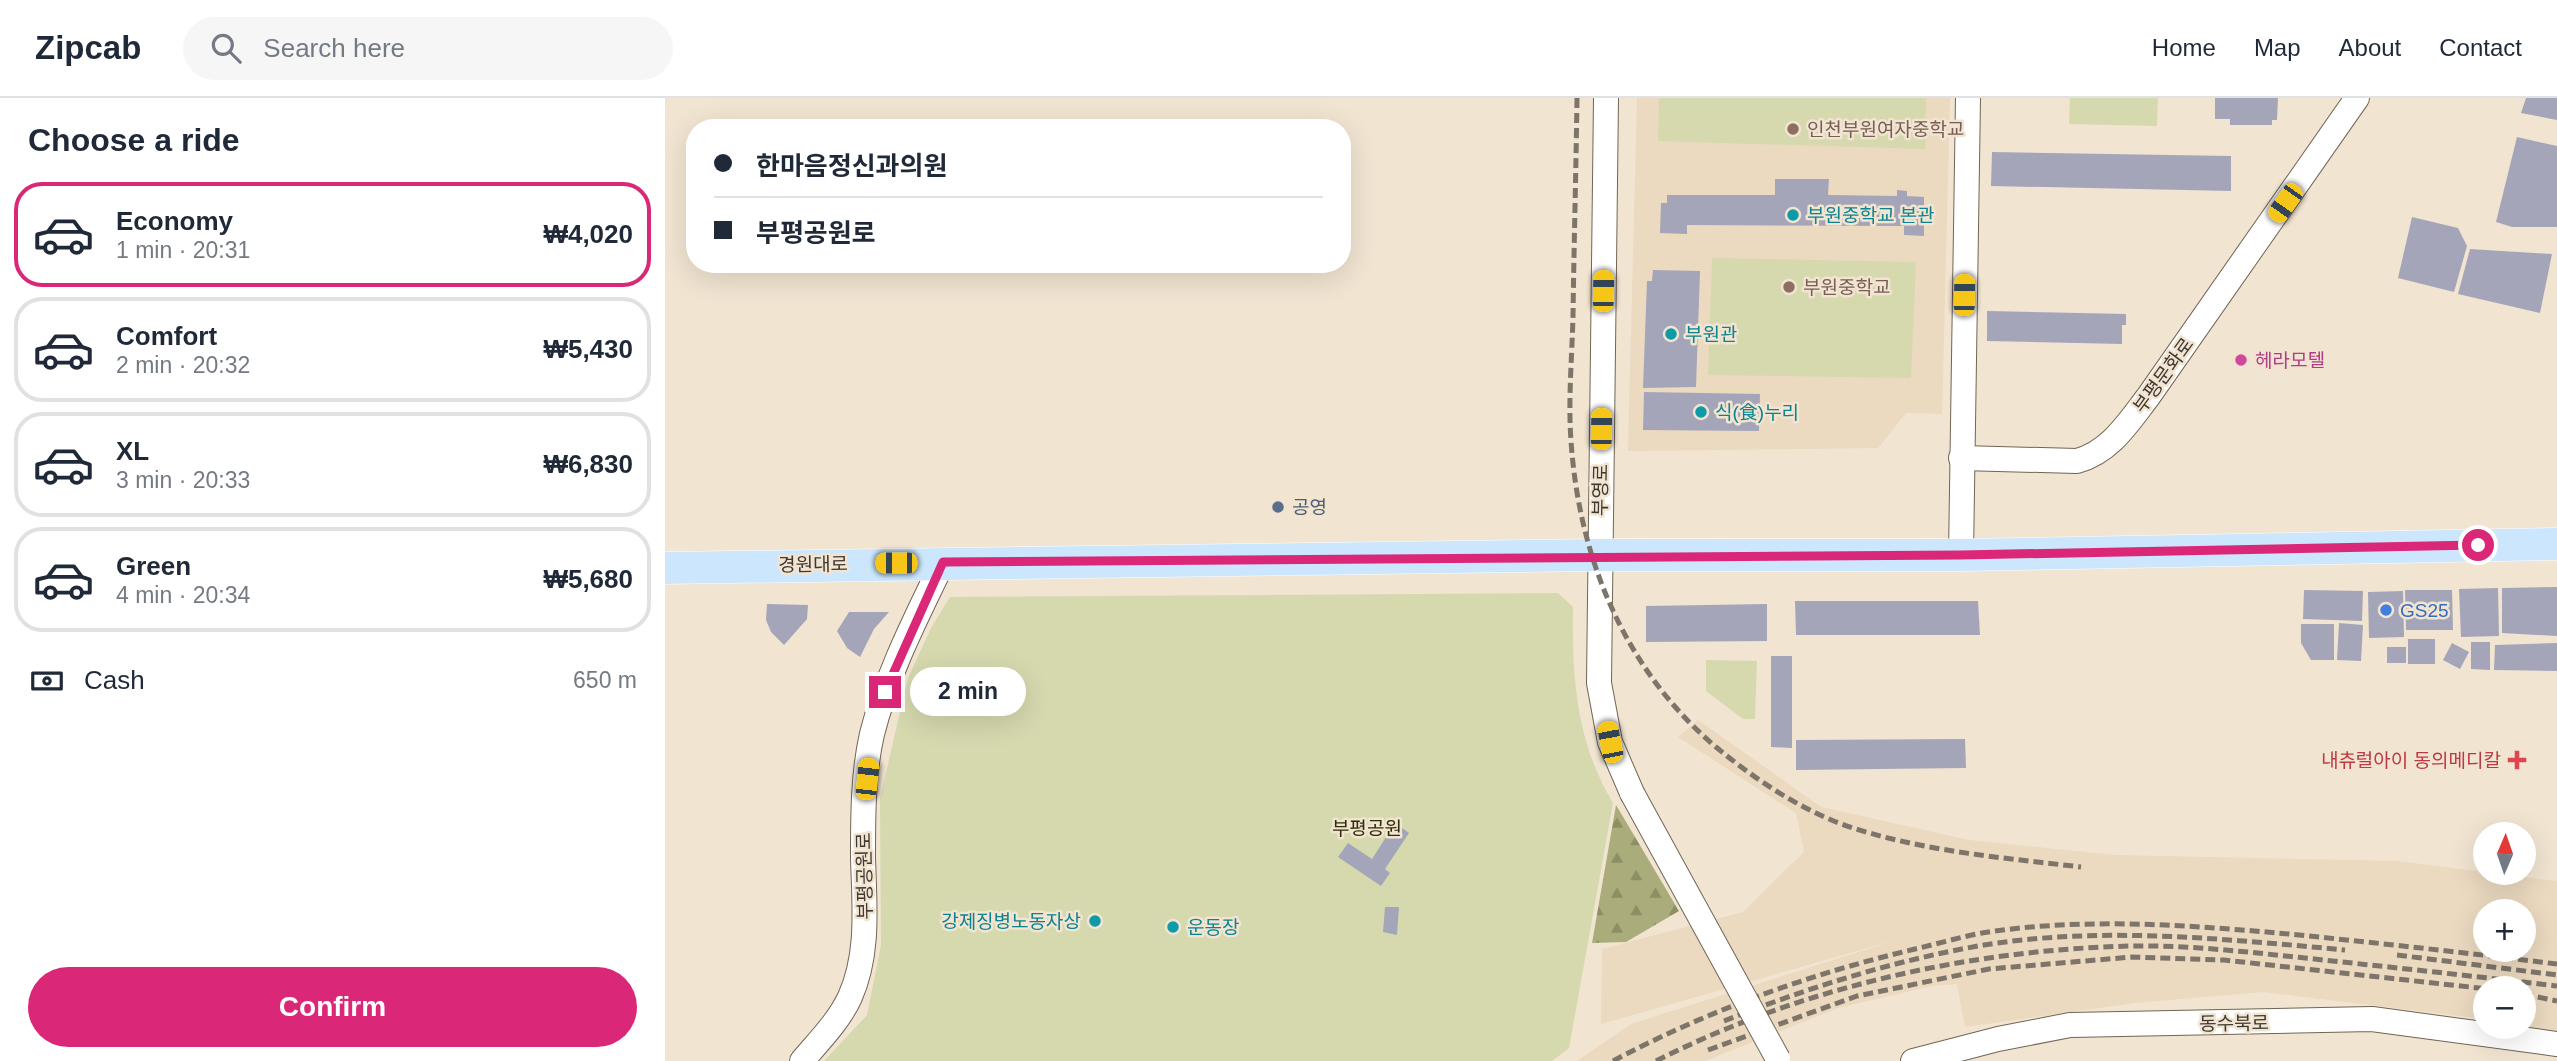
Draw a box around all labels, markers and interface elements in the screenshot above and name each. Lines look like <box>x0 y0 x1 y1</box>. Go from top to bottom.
search box <box>183 17 673 80</box>
text: Zipcab <box>35 29 141 66</box>
icon: search <box>207 29 245 67</box>
text: Search here <box>263 33 405 63</box>
text: Home <box>2152 34 2216 61</box>
text: Map <box>2254 34 2301 61</box>
text: About <box>2339 34 2401 61</box>
text: Contact <box>2439 34 2522 61</box>
place label: 인천부원여자중학교 <box>1807 119 1964 140</box>
marker: 인천부원여자중학교 <box>1785 121 1801 137</box>
text: Choose a ride <box>28 122 240 158</box>
text: 한마음정신과의원 <box>756 151 947 181</box>
car <box>2265 180 2306 226</box>
icon: car <box>32 203 95 266</box>
place label: 부원중학교 본관 <box>1807 205 1935 226</box>
text: Economy <box>116 206 233 236</box>
marker: 부원중학교 본관 <box>1785 207 1801 223</box>
text: 부평공원로 <box>756 218 876 248</box>
text: ₩4,020 <box>543 219 633 249</box>
text: 1 min · 20:31 <box>116 237 250 263</box>
car <box>1593 270 1614 312</box>
car <box>1954 274 1975 316</box>
place label: 부원중학교 <box>1803 277 1890 298</box>
marker: 부원중학교 <box>1781 279 1797 295</box>
icon: car <box>32 318 95 381</box>
text: Comfort <box>116 321 217 351</box>
place label: 부원관 <box>1685 324 1737 345</box>
marker: 부원관 <box>1663 326 1679 342</box>
text: ₩5,430 <box>543 334 633 364</box>
street label: 부평문화로 <box>2129 334 2198 417</box>
place label: 헤라모텔 <box>2255 350 2325 371</box>
text: 2 min · 20:32 <box>116 352 250 378</box>
marker: 헤라모텔 <box>2233 352 2249 368</box>
place label: 식(食)누리 <box>1715 402 1799 423</box>
marker: 식(食)누리 <box>1693 404 1709 420</box>
car <box>1591 408 1612 450</box>
icon: car <box>32 433 95 496</box>
text: XL <box>116 436 149 466</box>
text: ₩6,830 <box>543 449 633 479</box>
street label: 부영로 <box>1590 464 1611 516</box>
text: 3 min · 20:33 <box>116 467 250 493</box>
place label: 공영 <box>1292 497 1327 518</box>
marker: 공영 <box>1270 499 1286 515</box>
route start <box>2462 529 2494 561</box>
icon: car <box>32 548 95 611</box>
text: Green <box>116 551 191 581</box>
street label: 경원대로 <box>778 553 848 576</box>
car <box>876 553 918 574</box>
text: ₩5,680 <box>543 564 633 594</box>
text: 4 min · 20:34 <box>116 582 250 608</box>
place label: GS25 <box>2400 600 2449 621</box>
marker: GS25 <box>2378 602 2394 618</box>
icon: cash <box>28 662 66 700</box>
text: Cash <box>84 665 145 695</box>
text: 650 m <box>573 667 637 693</box>
callout: 2 min <box>909 668 1025 716</box>
route end <box>869 676 901 708</box>
text: 2 min <box>938 678 998 704</box>
car <box>1596 719 1625 765</box>
place label: 내츄럴아이 동의메디칼 <box>2321 750 2501 771</box>
marker: 내츄럴아이 동의메디칼 <box>2507 750 2527 770</box>
car <box>855 757 880 801</box>
park label: 부평공원 <box>1332 818 1402 839</box>
north arrow <box>2473 822 2536 886</box>
map controls <box>2473 822 2536 1039</box>
street label: 부평공원로 <box>853 832 876 920</box>
button: + <box>2473 899 2536 962</box>
place label: 강제징병노동자상 <box>941 911 1081 932</box>
marker: 강제징병노동자상 <box>1087 913 1103 929</box>
place label: 운동장 <box>1187 917 1239 938</box>
marker: 운동장 <box>1165 919 1181 935</box>
button: Confirm <box>28 967 637 1047</box>
button: − <box>2473 976 2536 1039</box>
street label: 동수북로 <box>2199 1012 2269 1035</box>

